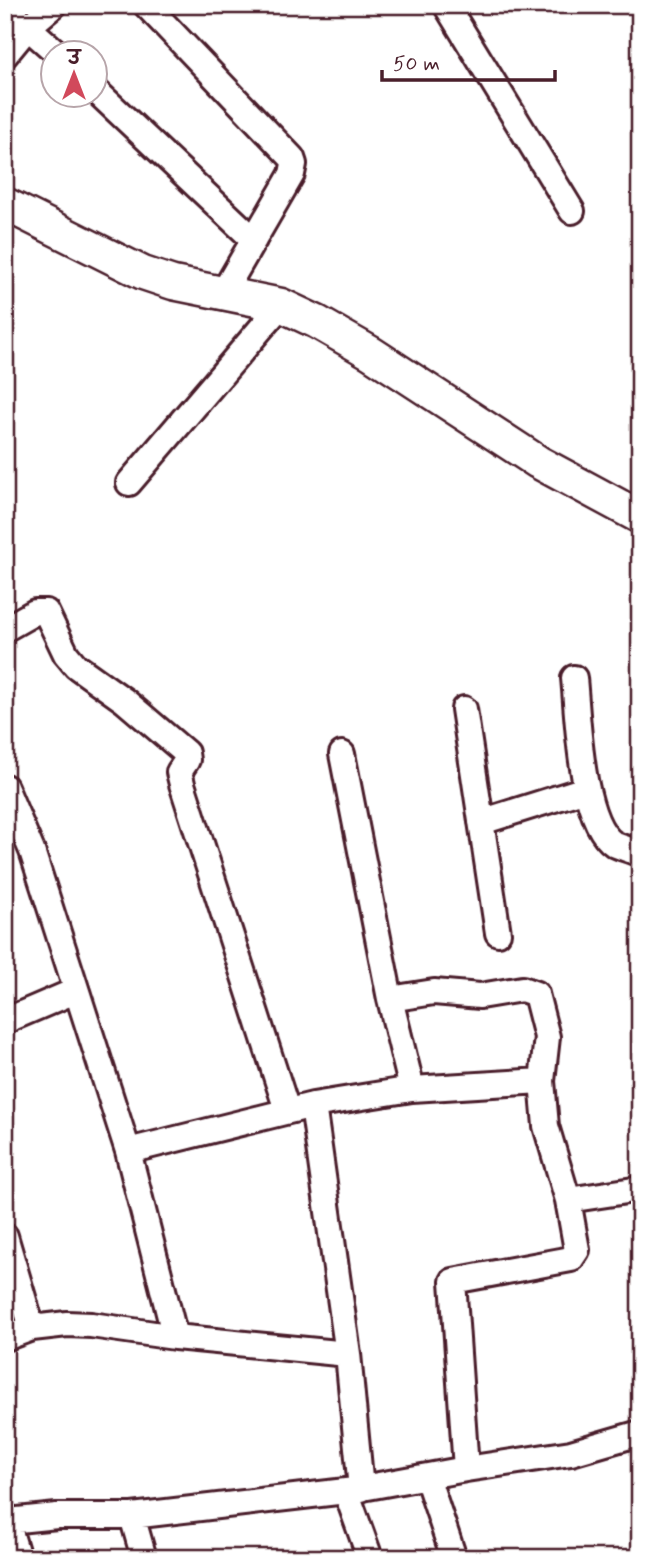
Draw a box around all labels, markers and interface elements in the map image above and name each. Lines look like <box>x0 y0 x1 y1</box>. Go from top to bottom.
north arrow <box>38 38 108 108</box>
scale bar <box>382 38 556 82</box>
text: उ <box>66 46 83 71</box>
text: 50 m <box>393 50 440 78</box>

